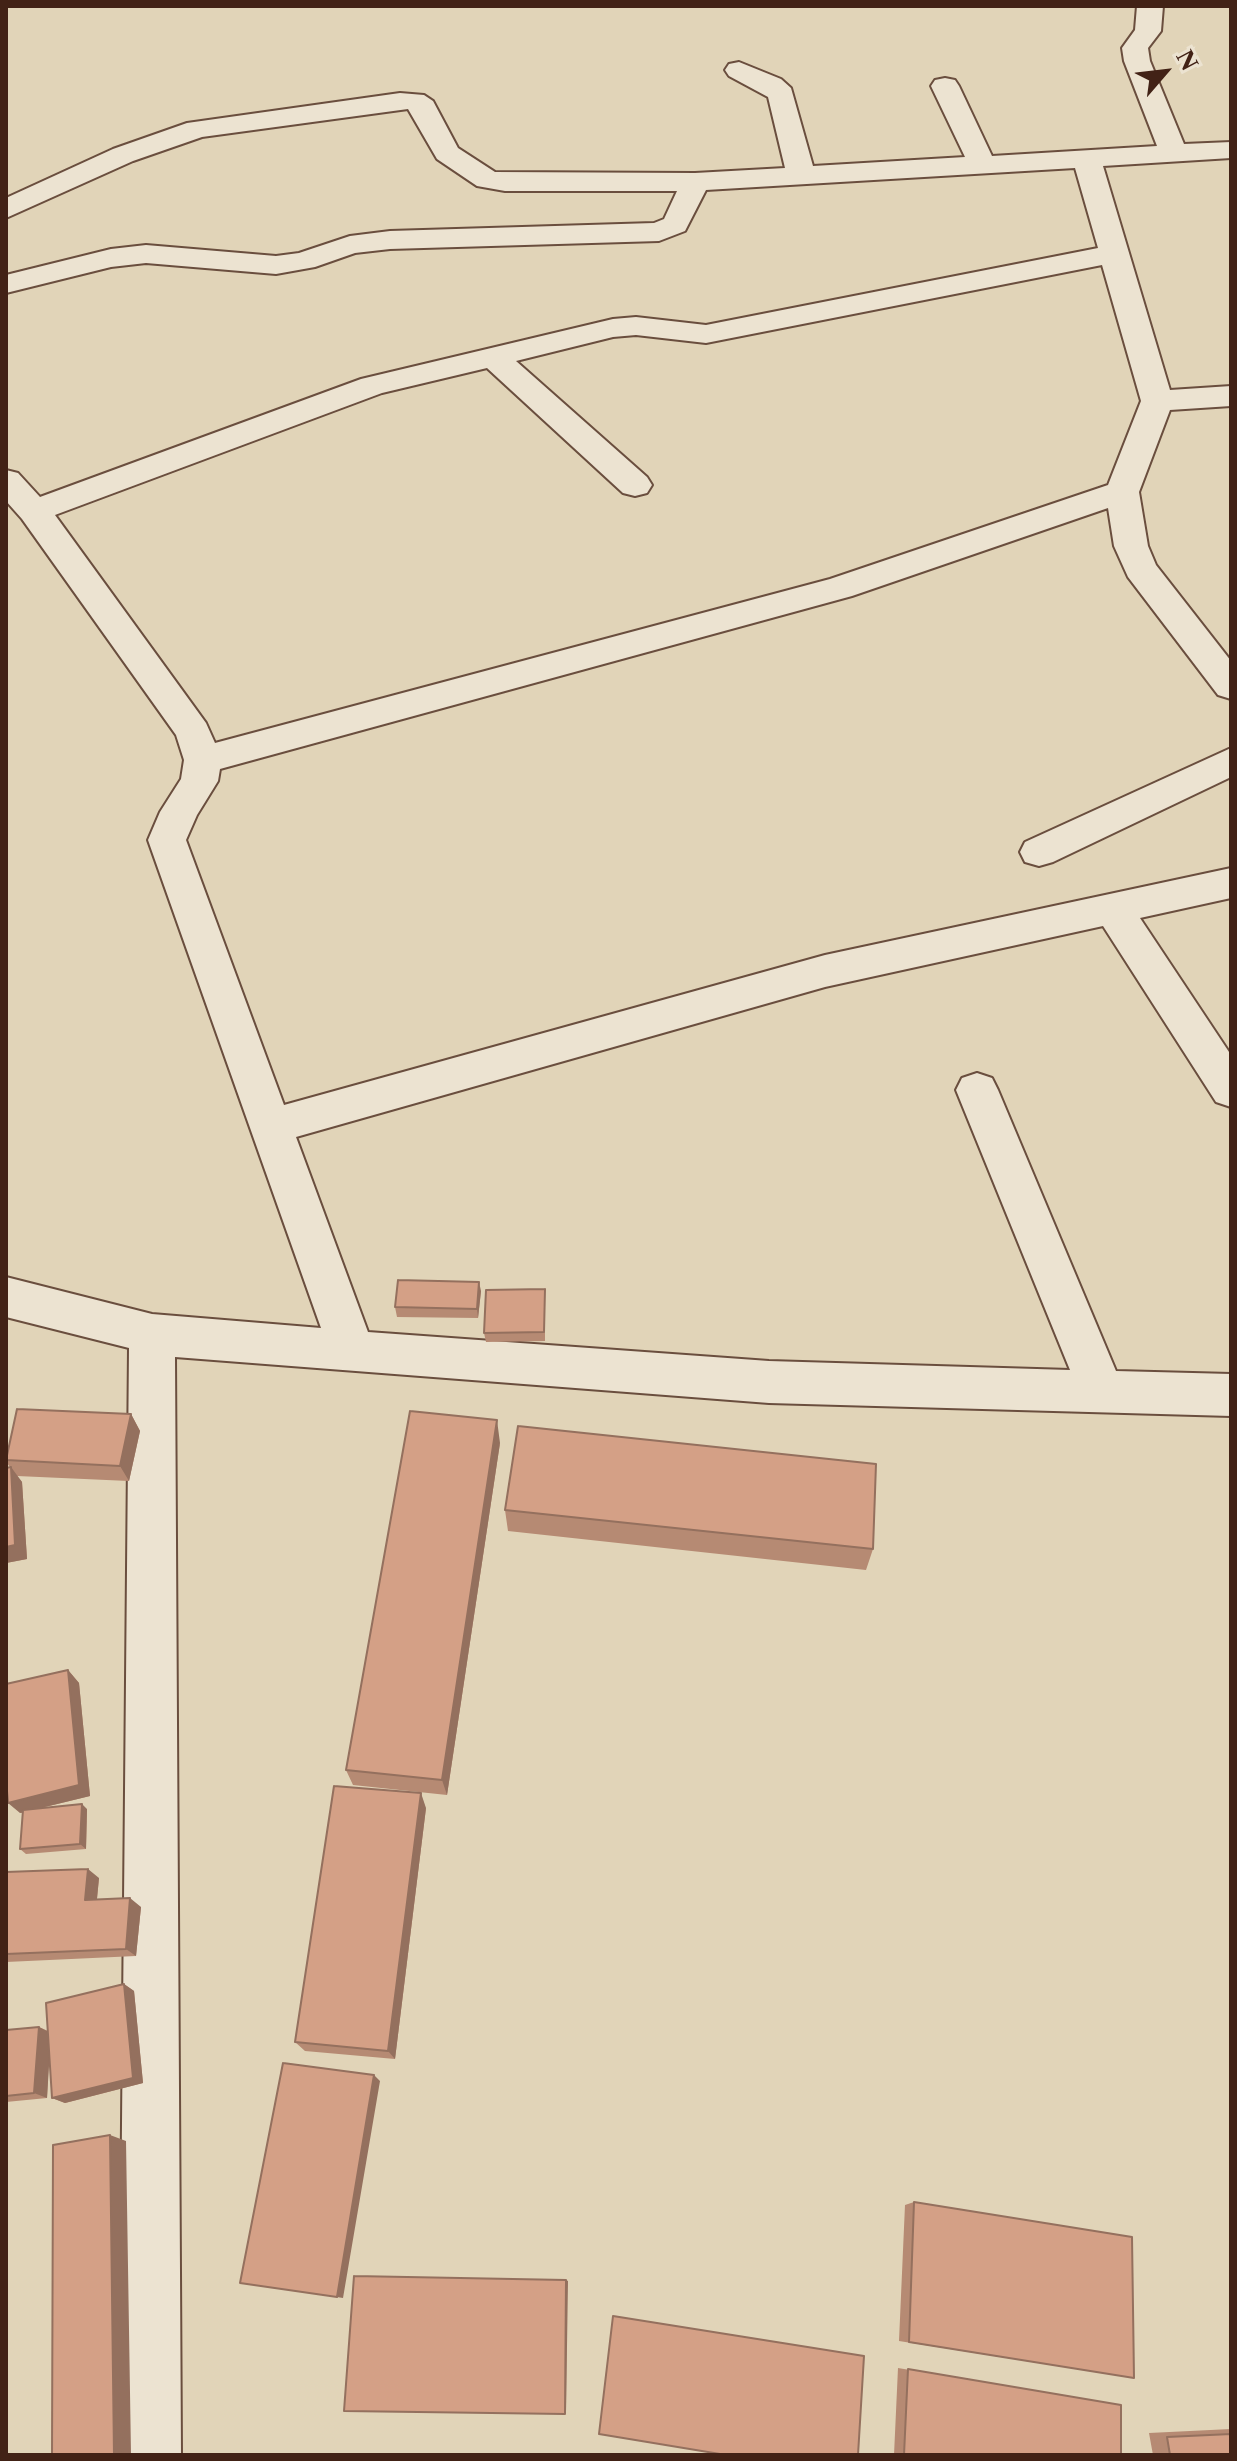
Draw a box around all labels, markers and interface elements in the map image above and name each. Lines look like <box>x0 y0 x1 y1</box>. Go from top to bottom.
north arrow <box>1125 32 1205 112</box>
text: N <box>1170 46 1203 75</box>

